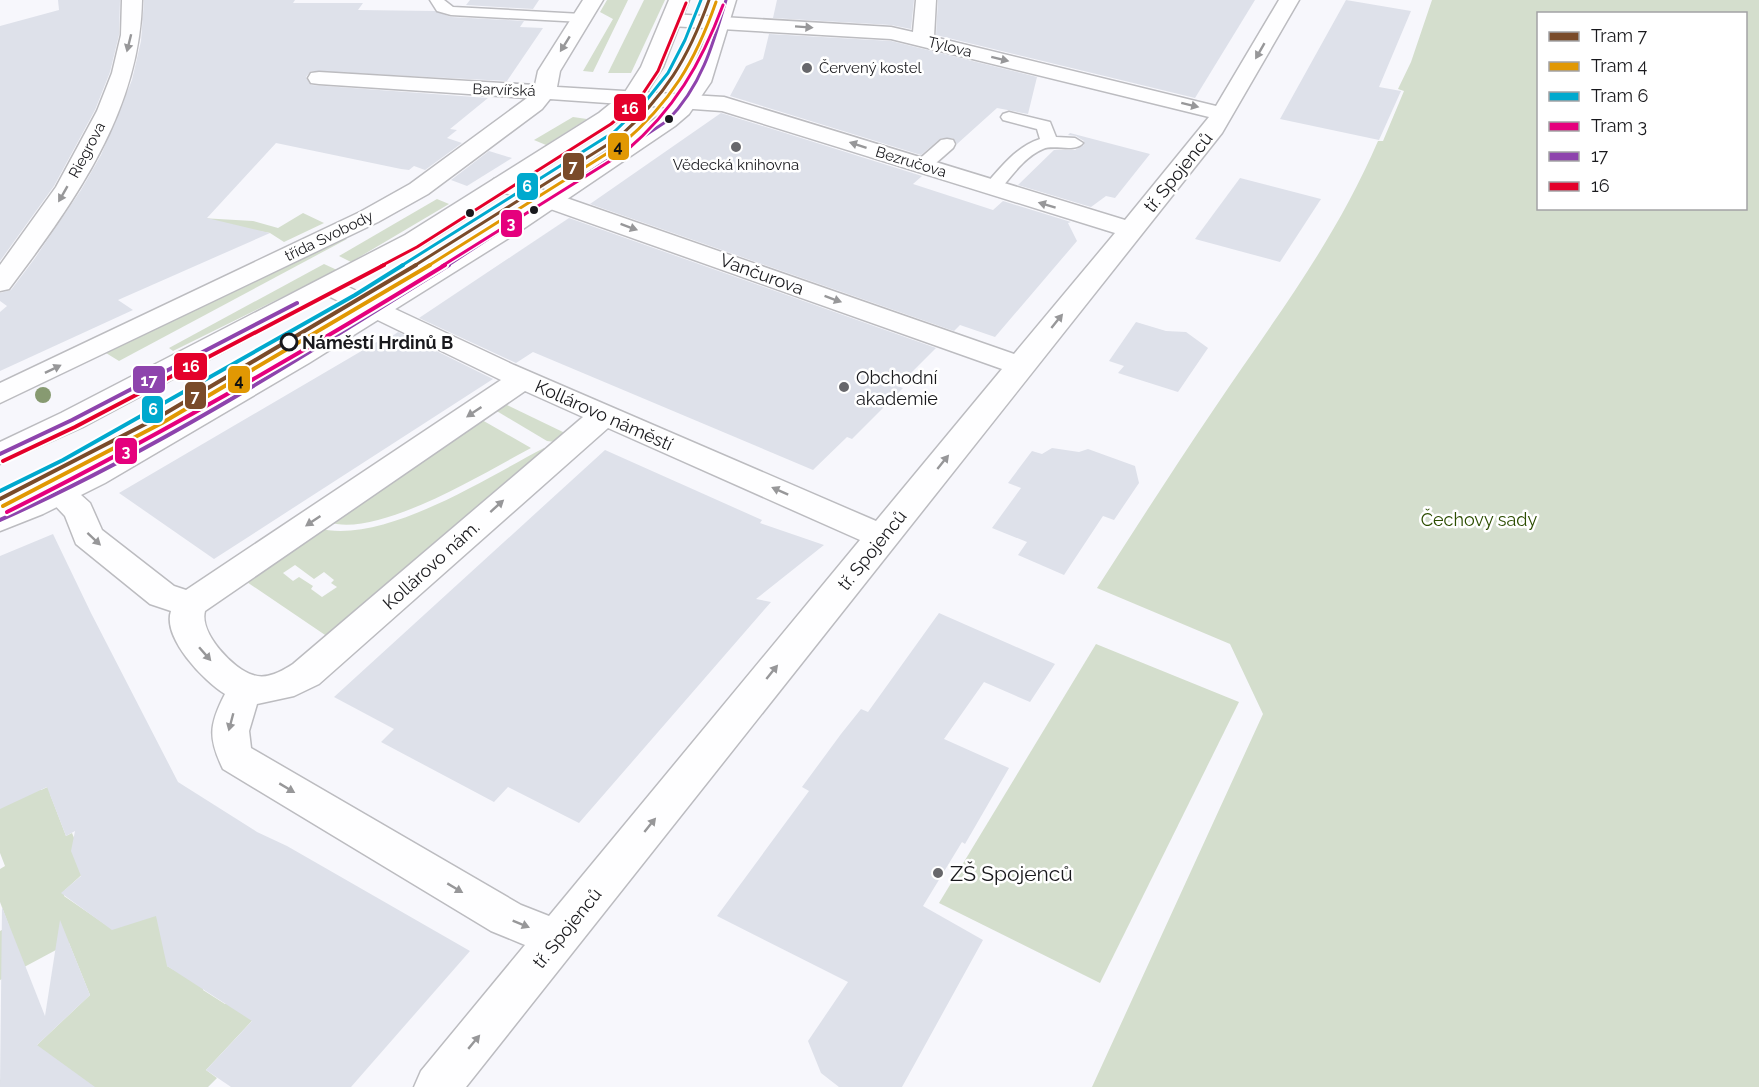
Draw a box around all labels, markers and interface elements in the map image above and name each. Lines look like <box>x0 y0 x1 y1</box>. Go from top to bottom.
legend <box>1537 12 1747 210</box>
one-way arrow <box>795 22 814 32</box>
text: Tram 7 <box>1591 25 1648 46</box>
street label: Tylova <box>926 33 974 61</box>
one-way arrow <box>123 34 133 52</box>
one-way arrow <box>560 36 571 53</box>
one-way arrow <box>1255 42 1265 59</box>
one-way arrow <box>991 55 1010 65</box>
text: Tram 4 <box>1591 55 1648 76</box>
place label: Červený kostel <box>819 58 922 77</box>
marker: Červený kostel <box>800 61 814 75</box>
street label: Barvířská <box>472 80 536 100</box>
text: Tram 6 <box>1591 85 1649 106</box>
line badge: 16 <box>613 93 647 122</box>
text: 16 <box>621 99 639 118</box>
one-way arrow <box>1181 100 1199 110</box>
unlabelled marker <box>663 113 675 125</box>
text: Tram 3 <box>1591 115 1647 136</box>
street label: Riegrova <box>65 119 109 181</box>
street label: tř. Spojenců <box>1139 128 1217 216</box>
line badge: 4 <box>607 132 630 161</box>
text: 4 <box>613 137 623 156</box>
marker: Vědecká knihovna <box>729 140 743 154</box>
one-way arrow <box>849 140 867 149</box>
street label: Bezručova <box>873 143 949 181</box>
text: 17 <box>1591 145 1609 166</box>
line badge: 7 <box>562 152 585 181</box>
place label: Vědecká knihovna <box>673 156 799 174</box>
text: 7 <box>569 157 578 176</box>
line badge: 6 <box>516 172 539 201</box>
text: 16 <box>1591 175 1610 196</box>
text: 6 <box>522 177 532 196</box>
one-way arrow <box>59 185 69 202</box>
one-way arrow <box>1038 200 1056 209</box>
unlabelled marker <box>528 204 540 216</box>
street label: třída Svobody <box>282 207 376 265</box>
unlabelled marker <box>464 207 476 219</box>
line badge: 3 <box>500 209 523 238</box>
text: 3 <box>507 214 516 233</box>
one-way arrow <box>621 222 639 232</box>
street label: Vančurova <box>717 249 807 299</box>
one-way arrow <box>824 295 842 305</box>
one-way arrow <box>1050 313 1063 329</box>
place label: Náměstí Hrdinů B <box>302 332 453 353</box>
marker: Náměstí Hrdinů B <box>280 333 298 351</box>
line badge: 16 <box>173 352 208 381</box>
text: 16 <box>182 357 200 376</box>
one-way arrow <box>44 364 61 373</box>
line badge: 17 <box>132 365 166 394</box>
line badge: 4 <box>227 365 251 394</box>
place label: Obchodní akademie <box>856 367 938 409</box>
text: 17 <box>141 371 157 390</box>
text: 4 <box>234 371 244 390</box>
street label: Kollárovo náměstí <box>532 375 676 455</box>
marker: Obchodní akademie <box>837 380 851 394</box>
line badge: 7 <box>184 381 207 410</box>
text: 7 <box>191 387 200 406</box>
line badge: 6 <box>141 395 164 424</box>
text: 6 <box>148 400 158 419</box>
one-way arrow <box>467 406 483 418</box>
line badge: 3 <box>114 437 138 465</box>
text: 3 <box>122 442 131 461</box>
one-way arrow <box>936 455 949 470</box>
one-way arrow <box>772 487 789 496</box>
one-way arrow <box>490 499 505 513</box>
street label: tř. Spojenců <box>833 506 911 594</box>
park label: Čechovy sady <box>1421 508 1538 530</box>
one-way arrow <box>305 515 321 527</box>
street label: Kollárovo nám. <box>378 516 484 614</box>
one-way arrow <box>86 532 101 546</box>
one-way arrow <box>198 646 211 662</box>
one-way arrow <box>765 665 778 680</box>
one-way arrow <box>226 714 235 732</box>
one-way arrow <box>279 783 295 794</box>
one-way arrow <box>644 817 656 832</box>
place label: ZŠ Spojenců <box>950 861 1073 886</box>
marker: ZŠ Spojenců <box>931 866 945 880</box>
one-way arrow <box>447 882 463 893</box>
street label: tř. Spojenců <box>528 884 606 972</box>
one-way arrow <box>513 919 531 929</box>
one-way arrow <box>467 1035 480 1050</box>

